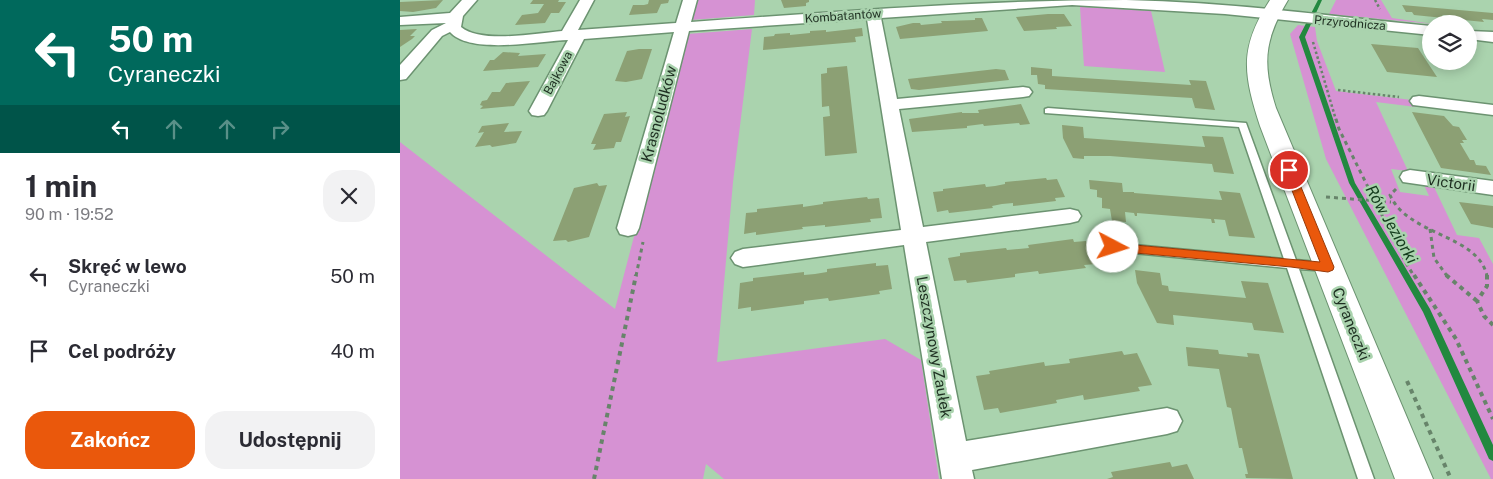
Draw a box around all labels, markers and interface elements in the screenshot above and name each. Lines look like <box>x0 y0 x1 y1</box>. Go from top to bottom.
street label: Kombatantów <box>804 6 883 26</box>
street label: Przyrodnicza <box>1314 13 1386 33</box>
map controls <box>1422 15 1477 70</box>
button: layers <box>1422 15 1477 70</box>
text: 50 m <box>108 19 193 60</box>
icon: left <box>25 20 90 85</box>
street label: Bajkowa <box>541 49 575 97</box>
text: Cyraneczki <box>108 61 221 87</box>
street label: Krasnoludków <box>637 64 680 164</box>
icon: left <box>107 115 135 143</box>
icon: ahead <box>160 115 188 143</box>
icon: ahead <box>213 115 241 143</box>
icon: right <box>266 115 294 143</box>
pin <box>1268 149 1310 191</box>
icon: arrive <box>1275 156 1303 184</box>
text: 1 min <box>25 168 97 204</box>
button: close <box>323 170 375 222</box>
street label: Victorii <box>1426 171 1477 194</box>
water label: Rów Jeziorki <box>1361 182 1422 267</box>
text: 90 m · 19:52 <box>25 205 114 224</box>
position arrow <box>1086 220 1138 272</box>
text: Skręć w lewo <box>68 255 187 277</box>
icon: left <box>25 262 53 290</box>
text: 50 m <box>330 265 375 287</box>
street label: Leszczynowy Zaułek <box>914 275 955 419</box>
text: Cyraneczki <box>68 277 150 296</box>
street label: Cyraneczki <box>1329 285 1374 363</box>
icon: arrive <box>25 337 53 365</box>
text: Cel podróży <box>68 340 176 362</box>
text: 40 m <box>330 340 375 362</box>
button: Zakończ <box>25 411 195 469</box>
button: Udostępnij <box>205 411 375 469</box>

